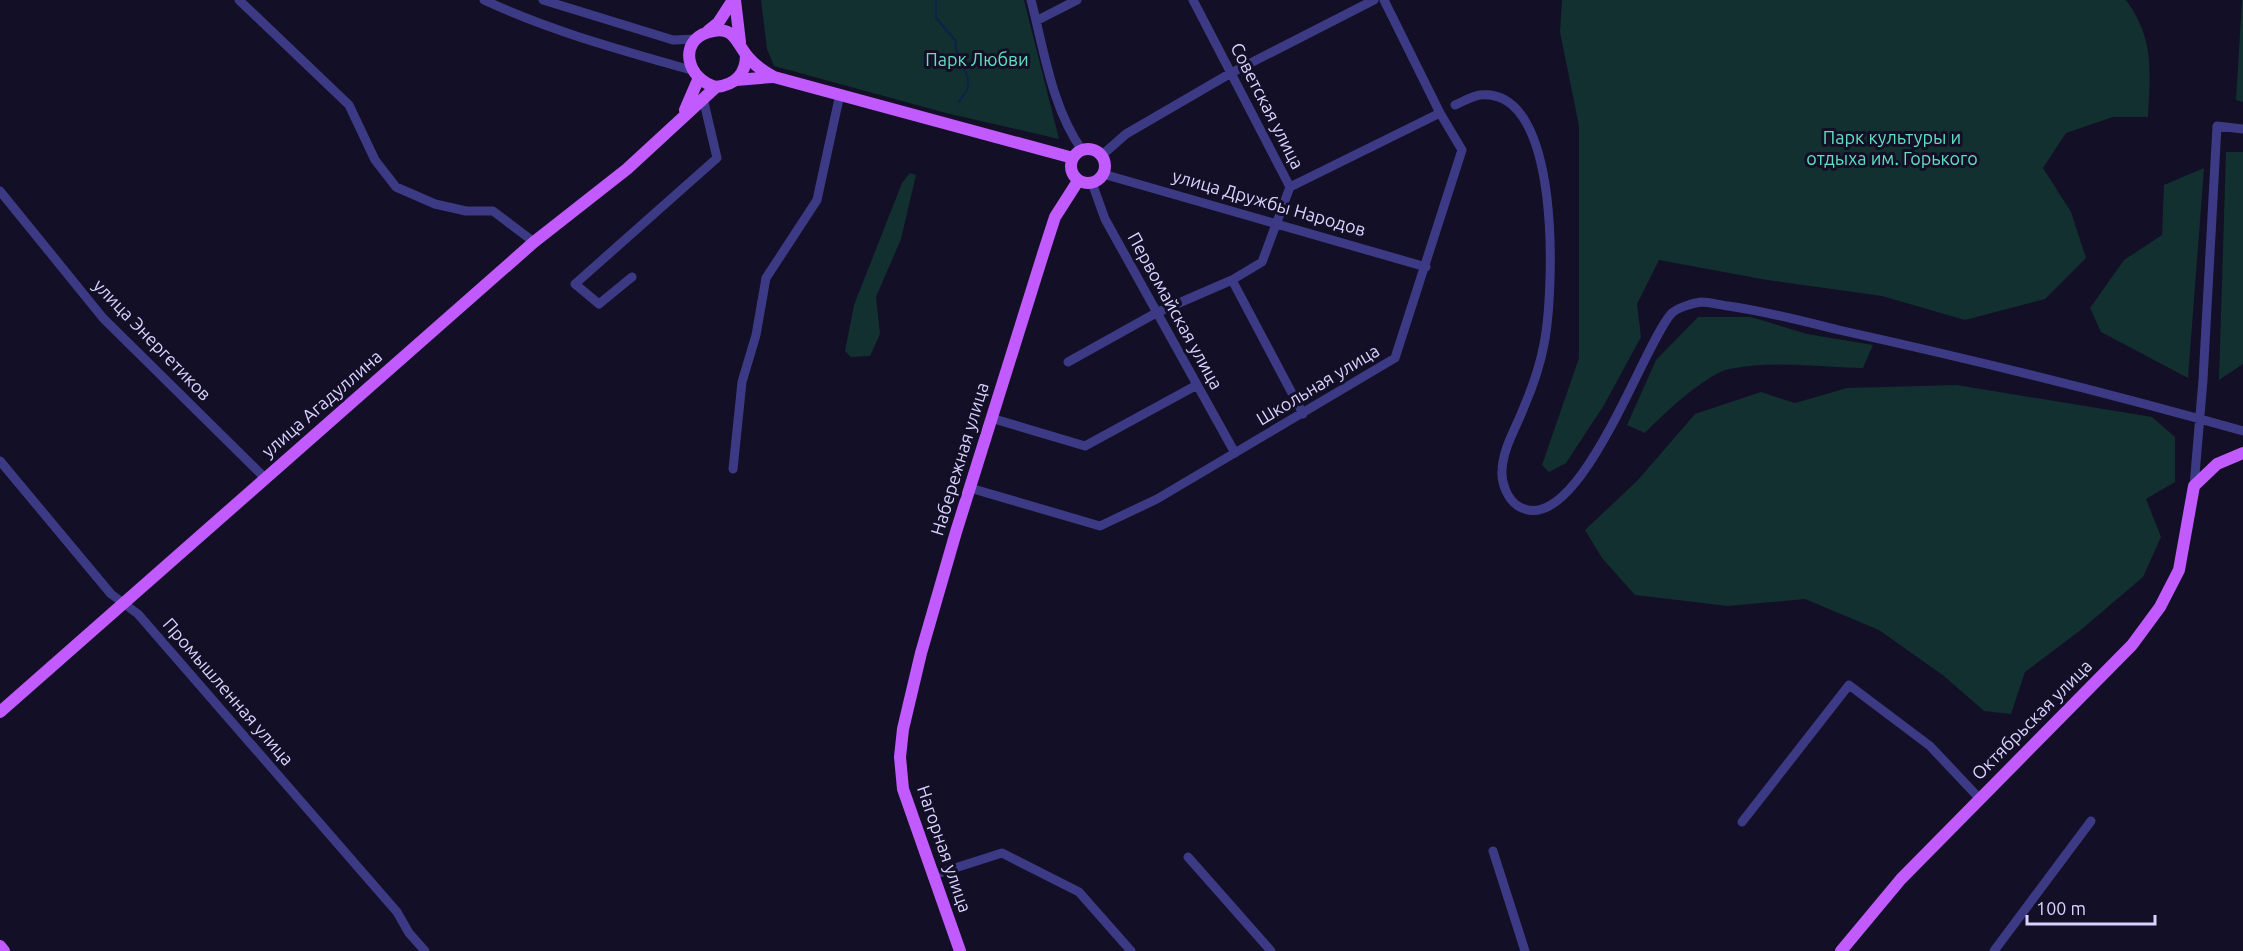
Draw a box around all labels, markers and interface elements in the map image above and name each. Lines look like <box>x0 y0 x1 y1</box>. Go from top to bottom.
street label: Советская улица <box>1227 39 1308 172</box>
park label: Парк Любви <box>925 49 1029 69</box>
park label: Парк культуры и отдыха им. Горького <box>1806 127 1978 168</box>
street label: улица Дружбы Народов <box>1170 165 1368 239</box>
street label: Первомайская улица <box>1124 229 1227 392</box>
street label: улица Энергетиков <box>90 275 216 404</box>
street label: Школьная улица <box>1252 340 1382 429</box>
street label: улица Агадуллина <box>257 346 385 461</box>
street label: Набережная улица <box>926 380 992 538</box>
street label: Промышленная улица <box>159 614 298 769</box>
street label: Октябрьская улица <box>1967 655 2095 783</box>
street label: Нагорная улица <box>914 783 976 915</box>
scale bar <box>2027 888 2154 926</box>
text: 100 m <box>2036 898 2086 918</box>

